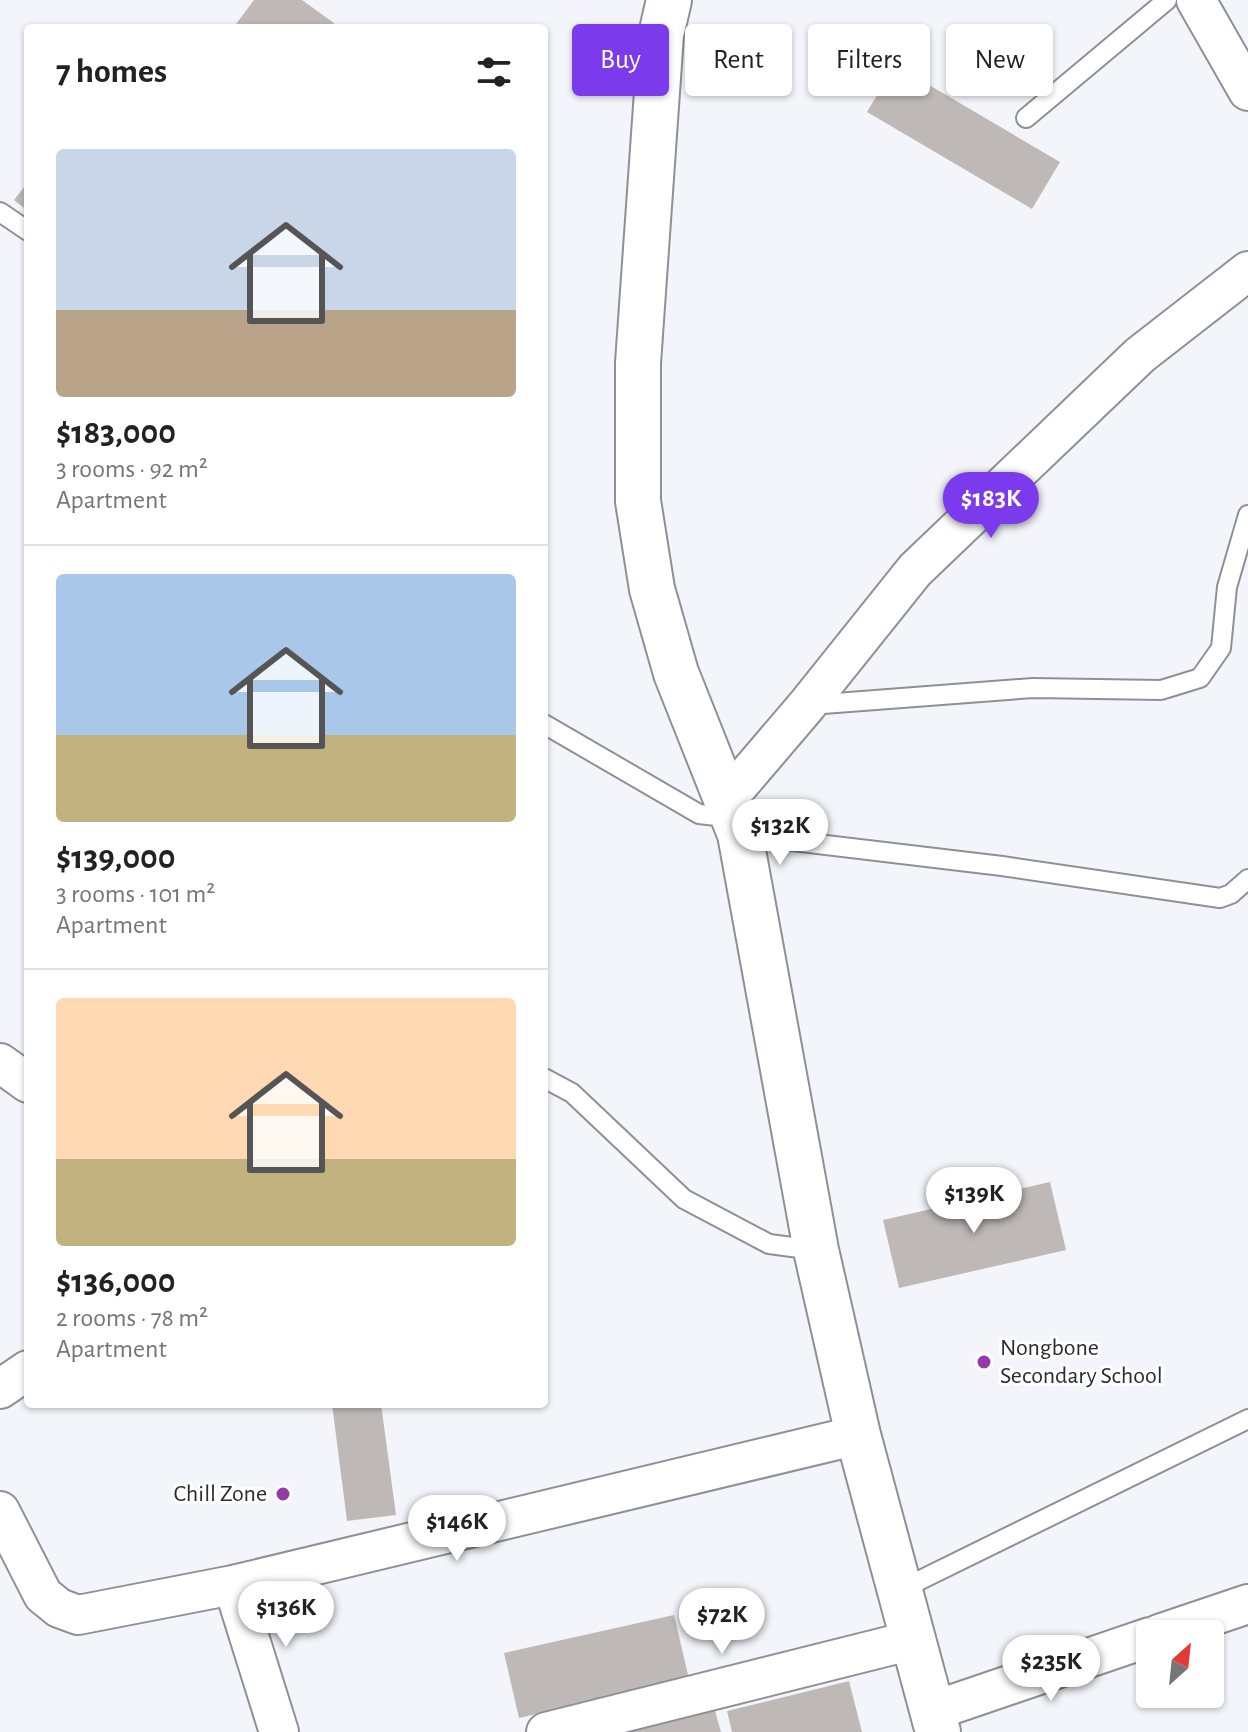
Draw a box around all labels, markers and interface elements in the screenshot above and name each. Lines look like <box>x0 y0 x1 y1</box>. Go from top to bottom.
chip: Buy <box>572 24 669 96</box>
chip: Rent <box>685 24 792 96</box>
chip: Filters <box>808 24 930 96</box>
chip: New <box>946 24 1053 96</box>
icon: filters <box>472 50 516 94</box>
text: 7 homes <box>56 55 167 89</box>
icon: home <box>214 201 358 345</box>
text: $183,000 <box>56 416 176 450</box>
text: 3 rooms · 92 m² <box>56 456 208 482</box>
pin: $183K <box>935 472 1047 540</box>
text: $183K <box>961 485 1021 511</box>
text: Apartment <box>56 487 167 513</box>
icon: home <box>214 626 358 770</box>
pin: $132K <box>724 799 836 867</box>
text: $132K <box>750 812 810 838</box>
text: $139,000 <box>56 841 176 875</box>
text: 3 rooms · 101 m² <box>56 881 215 907</box>
text: Apartment <box>56 912 167 938</box>
icon: home <box>214 1050 358 1194</box>
pin: $139K <box>918 1167 1030 1235</box>
text: $139K <box>944 1180 1004 1206</box>
text: $136,000 <box>56 1265 176 1299</box>
text: 2 rooms · 78 m² <box>56 1305 208 1331</box>
text: Apartment <box>56 1336 167 1362</box>
place label: Nongbone Secondary School <box>1000 1336 1163 1388</box>
marker: Nongbone Secondary School <box>975 1353 993 1371</box>
place label: Chill Zone <box>173 1482 267 1506</box>
marker: Chill Zone <box>274 1485 292 1503</box>
pin: $146K <box>401 1495 513 1563</box>
text: $146K <box>426 1508 488 1534</box>
pin: $136K <box>230 1581 342 1649</box>
pin: $72K <box>675 1588 769 1656</box>
text: $136K <box>256 1594 316 1620</box>
text: $72K <box>697 1601 747 1627</box>
north arrow <box>1136 1620 1224 1708</box>
map controls <box>1136 1620 1224 1708</box>
pin: $235K <box>995 1635 1107 1703</box>
text: $235K <box>1020 1648 1082 1674</box>

